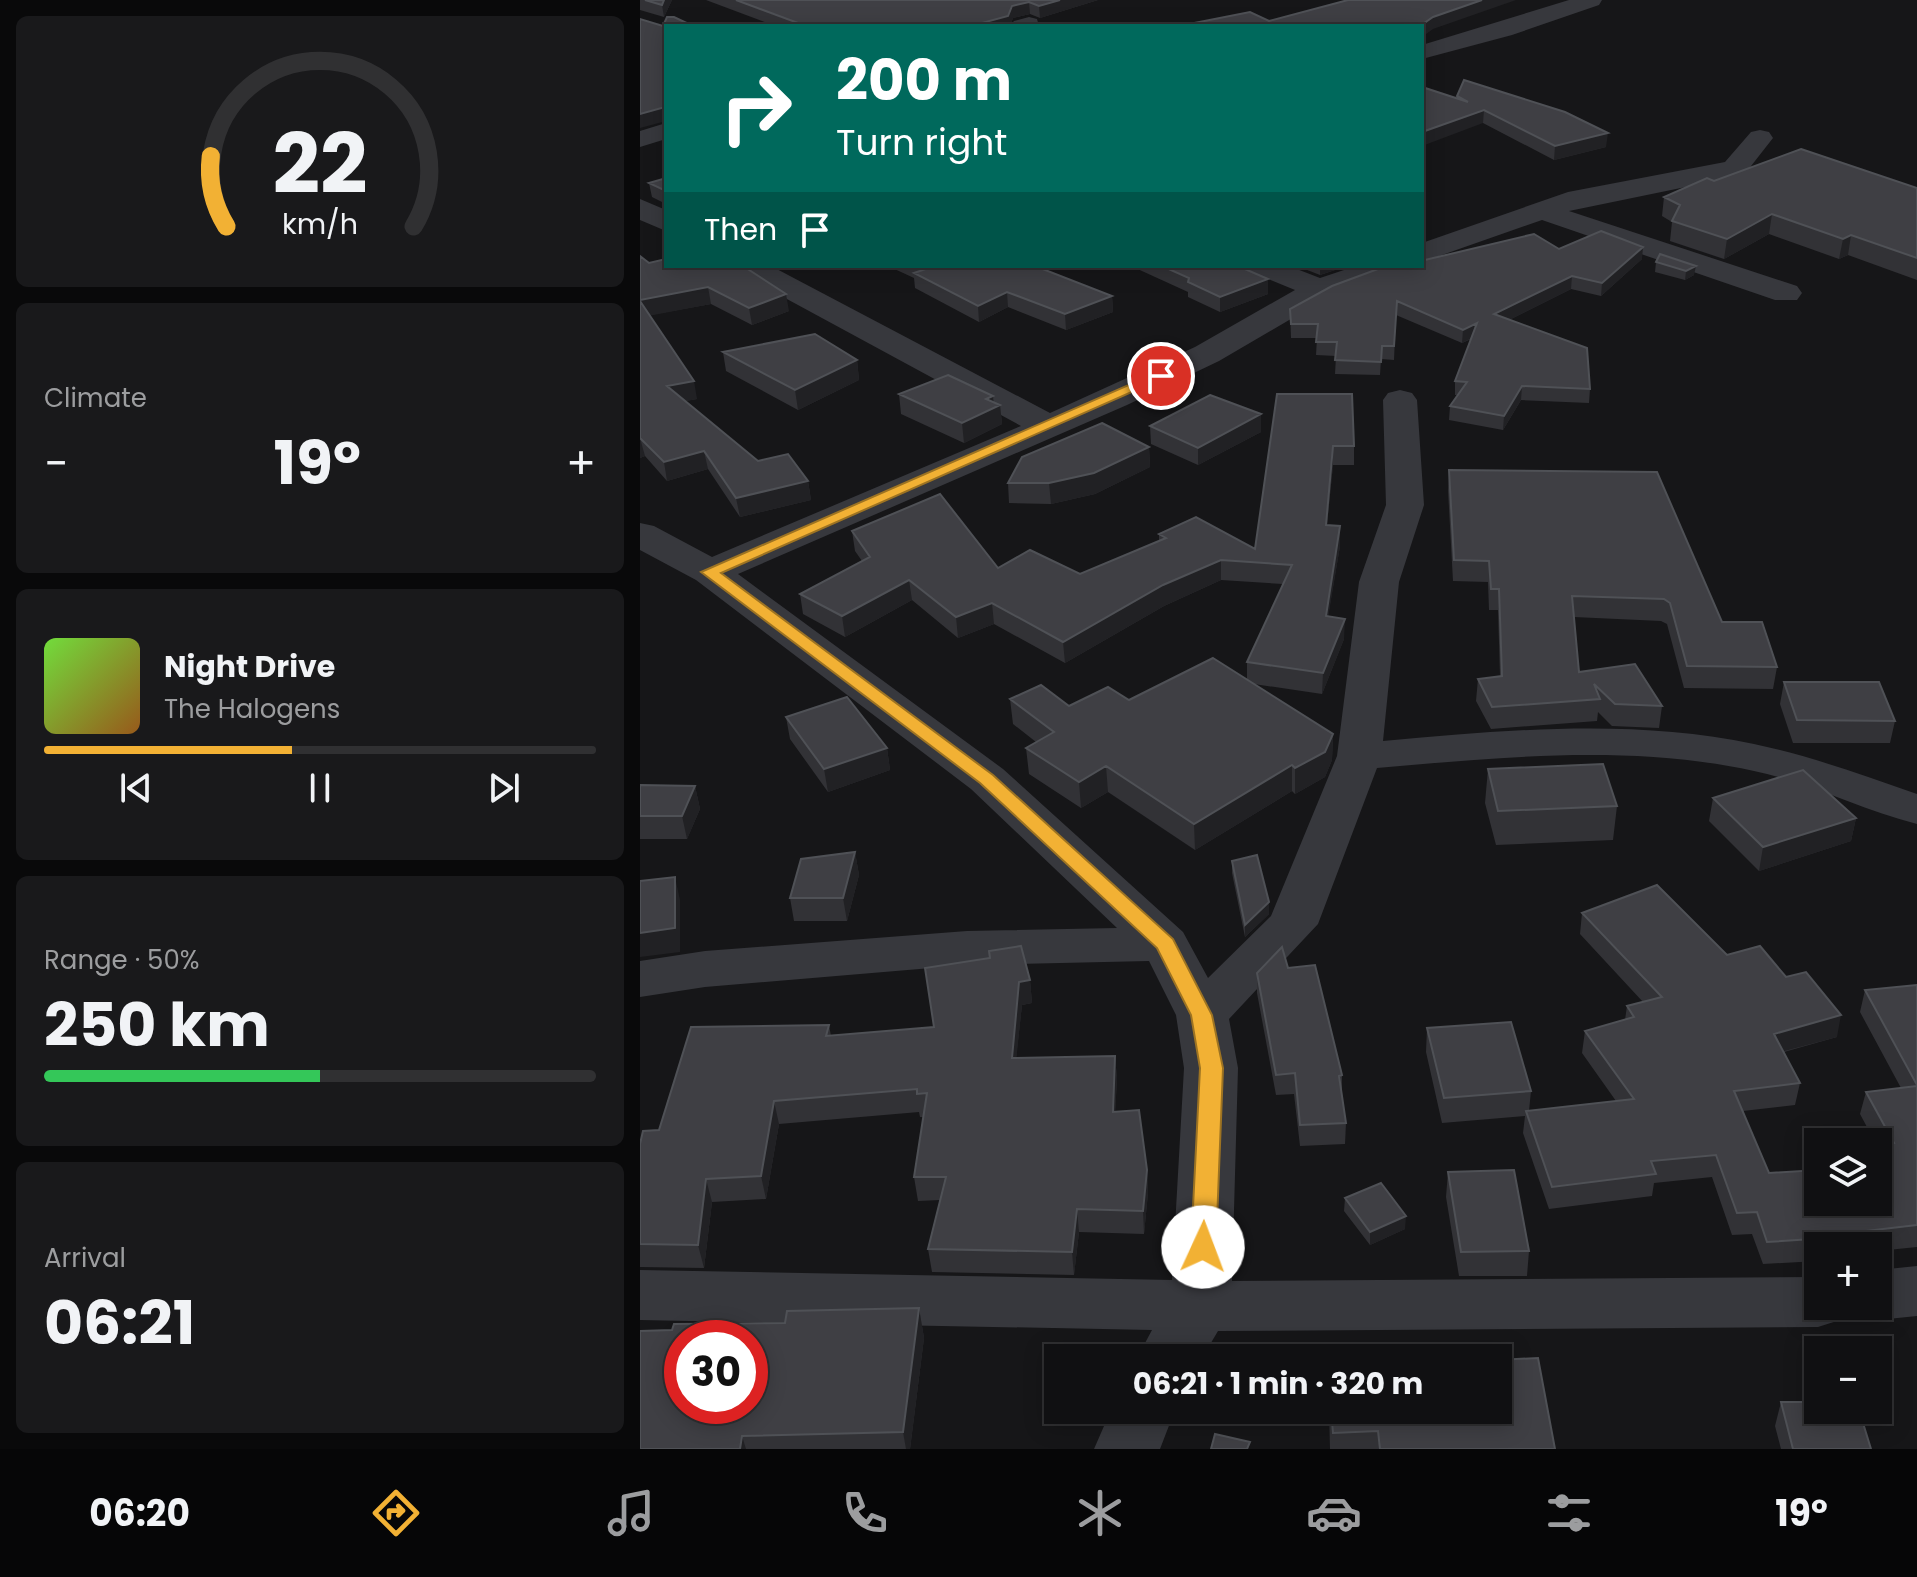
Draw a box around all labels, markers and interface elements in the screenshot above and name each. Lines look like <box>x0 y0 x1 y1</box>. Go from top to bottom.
text: 200 m <box>836 41 1012 120</box>
icon: right <box>704 56 808 160</box>
text: 22 <box>272 106 368 222</box>
text: Turn right <box>836 117 1007 168</box>
text: km/h <box>282 204 358 244</box>
text: Then <box>704 208 777 251</box>
icon: arrive <box>793 208 837 252</box>
pin <box>1127 342 1195 410</box>
icon: arrive <box>1139 354 1183 398</box>
text: Climate <box>44 380 147 416</box>
text: 19° <box>273 421 361 505</box>
text: − <box>44 433 68 494</box>
text: + <box>566 433 596 494</box>
text: Night Drive <box>164 645 335 688</box>
text: The Halogens <box>164 691 340 727</box>
icon: previous <box>114 766 158 810</box>
icon: pause <box>298 766 342 810</box>
icon: next <box>482 766 526 810</box>
text: Range · 50% <box>44 942 200 978</box>
text: 250 km <box>44 983 270 1067</box>
map controls <box>1804 1128 1892 1424</box>
button: layers <box>1804 1128 1892 1216</box>
position arrow <box>1161 1205 1245 1289</box>
button: + <box>1804 1232 1892 1320</box>
text: Arrival <box>44 1240 126 1276</box>
text: 06:21 <box>44 1281 195 1365</box>
speed limit sign: 30 <box>664 1320 768 1424</box>
button: − <box>1804 1336 1892 1424</box>
text: 06:21 · 1 min · 320 m <box>1133 1362 1423 1405</box>
icon: directions <box>368 1485 424 1541</box>
icon: music <box>603 1485 659 1541</box>
icon: phone <box>837 1485 893 1541</box>
icon: climate <box>1072 1485 1128 1541</box>
icon: car <box>1306 1485 1362 1541</box>
icon: filters <box>1541 1485 1597 1541</box>
text: 06:20 <box>89 1488 190 1539</box>
text: 19° <box>1775 1488 1828 1539</box>

